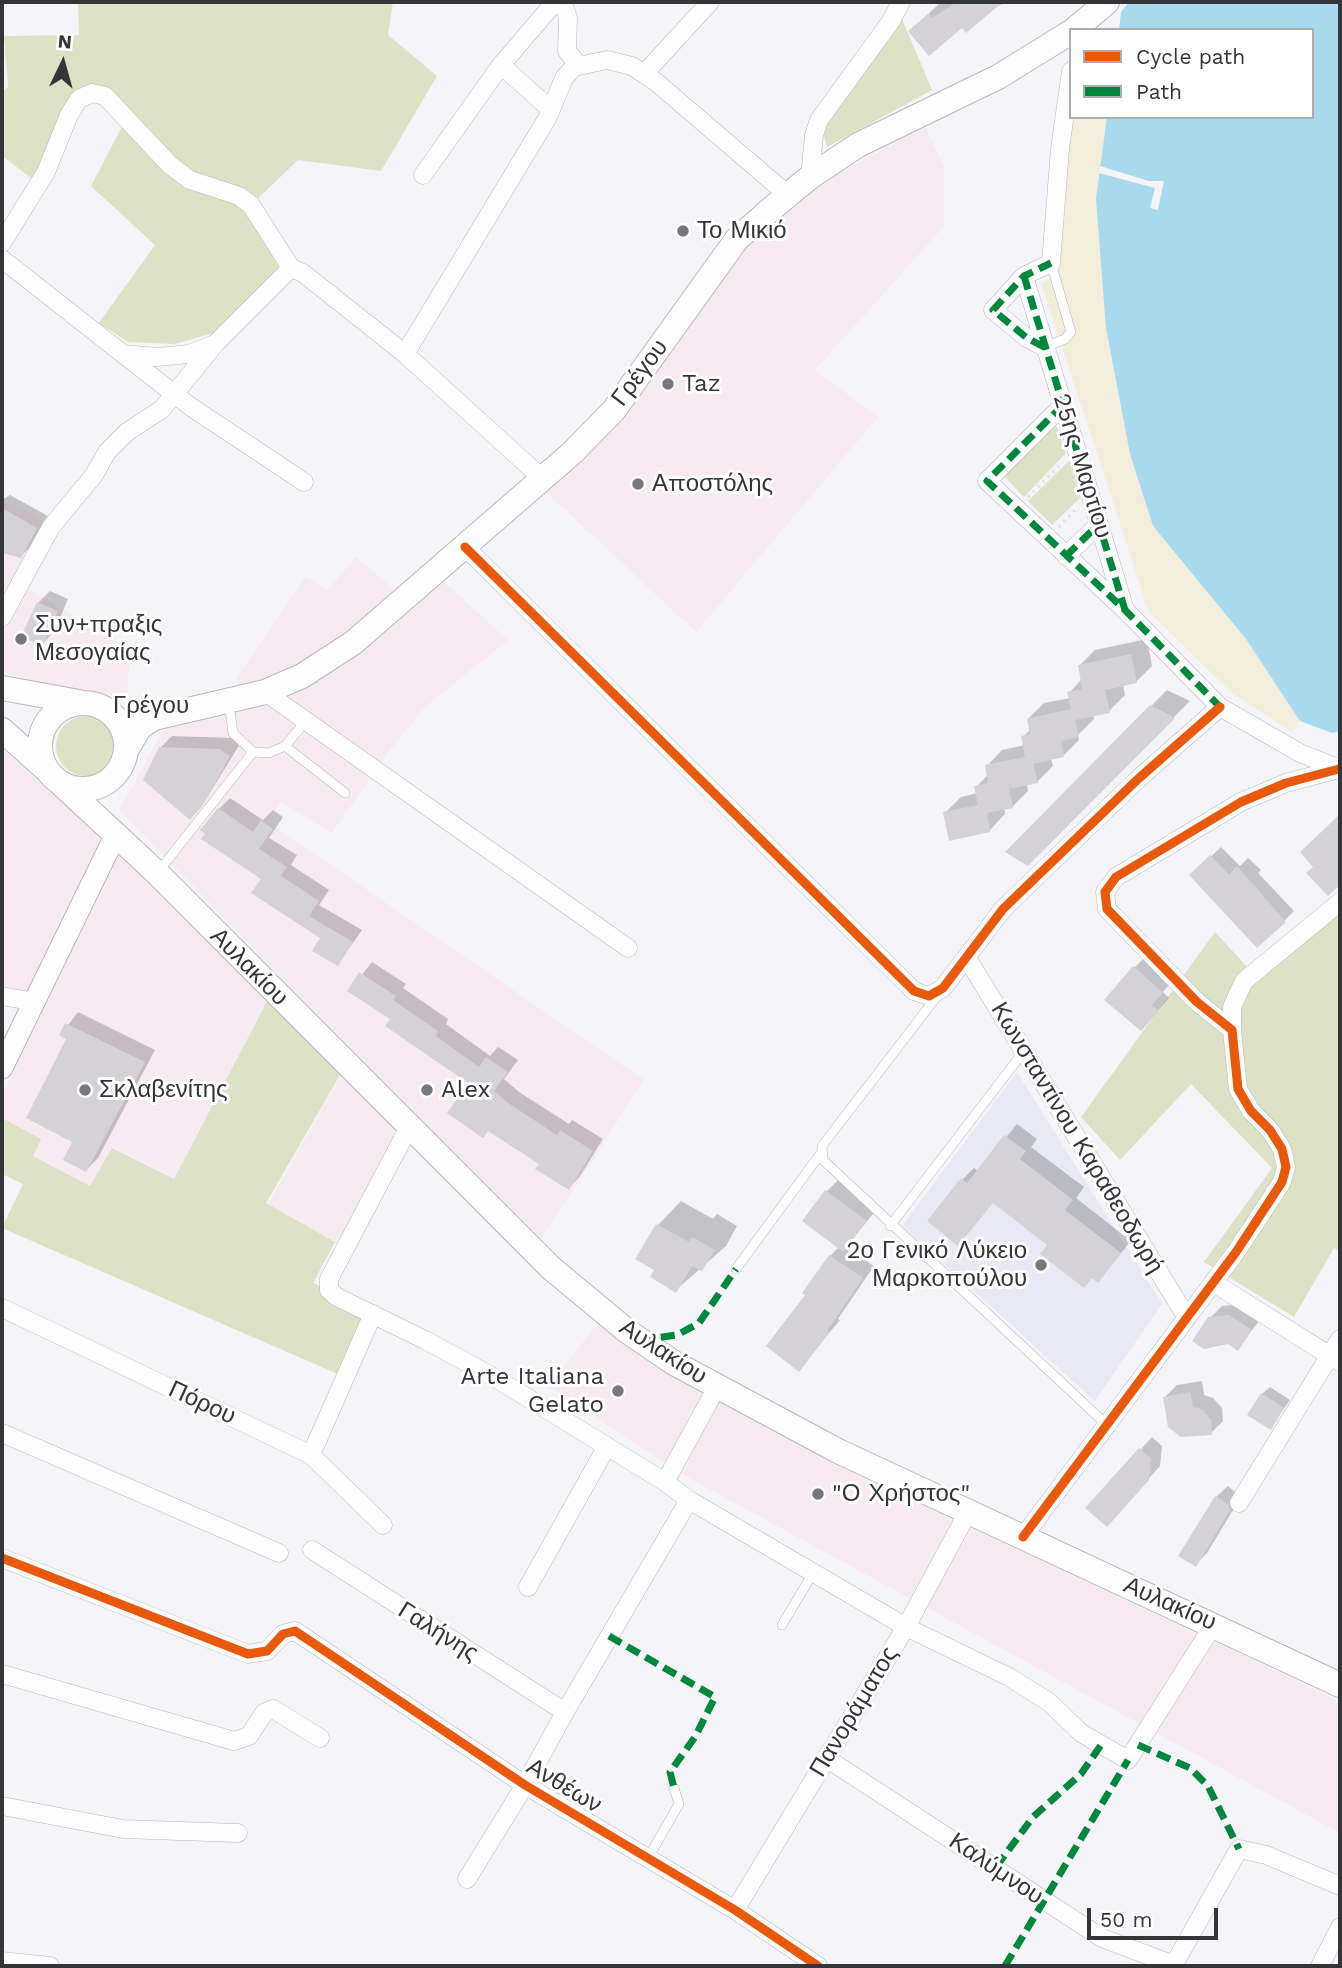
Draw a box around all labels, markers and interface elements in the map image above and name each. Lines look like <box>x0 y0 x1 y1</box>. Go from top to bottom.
north arrow <box>28 28 98 98</box>
legend <box>1069 28 1314 119</box>
text: N <box>57 30 73 54</box>
text: Cycle path <box>1136 44 1245 69</box>
text: Path <box>1136 79 1182 104</box>
place label: Το Μικιό <box>697 217 787 245</box>
marker: Το Μικιό <box>675 223 691 239</box>
street label: Γρέγου <box>606 334 674 412</box>
place label: Taz <box>682 370 720 398</box>
marker: Taz <box>660 376 676 392</box>
street label: 25ης Μαρτίου <box>1046 390 1118 542</box>
place label: Αποστόλης <box>652 470 773 498</box>
marker: Αποστόλης <box>630 476 646 492</box>
place label: Συν+πραξις Μεσογαίας <box>35 611 162 667</box>
marker: Συν+πραξις Μεσογαίας <box>13 631 29 647</box>
street label: Γρέγου <box>113 692 189 720</box>
street label: Αυλακίου <box>204 922 294 1012</box>
street label: Κωνσταντίνου Καραθεοδωρή <box>984 997 1170 1279</box>
place label: Σκλαβενίτης <box>99 1076 228 1104</box>
place label: Alex <box>441 1076 490 1104</box>
marker: Σκλαβενίτης <box>77 1082 93 1098</box>
marker: Alex <box>419 1082 435 1098</box>
place label: 2ο Γενικό Λύκειο Μαρκοπούλου <box>846 1237 1027 1293</box>
marker: 2ο Γενικό Λύκειο Μαρκοπούλου <box>1033 1257 1049 1273</box>
street label: Αυλακίου <box>614 1313 712 1391</box>
place label: Arte Italiana Gelato <box>461 1363 604 1419</box>
street label: Πόρου <box>164 1375 240 1431</box>
marker: Arte Italiana Gelato <box>610 1383 626 1399</box>
place label: "Ο Χρήστος" <box>832 1480 970 1508</box>
marker: "Ο Χρήστος" <box>810 1486 826 1502</box>
street label: Αυλακίου <box>1119 1571 1221 1637</box>
street label: Γαλήνης <box>392 1596 484 1668</box>
street label: Πανοράματος <box>804 1642 904 1782</box>
street label: Ανθέων <box>521 1752 607 1820</box>
street label: Καλύμνου <box>943 1827 1049 1911</box>
scale bar <box>1090 1895 1221 1939</box>
text: 50 m <box>1100 1907 1152 1932</box>

